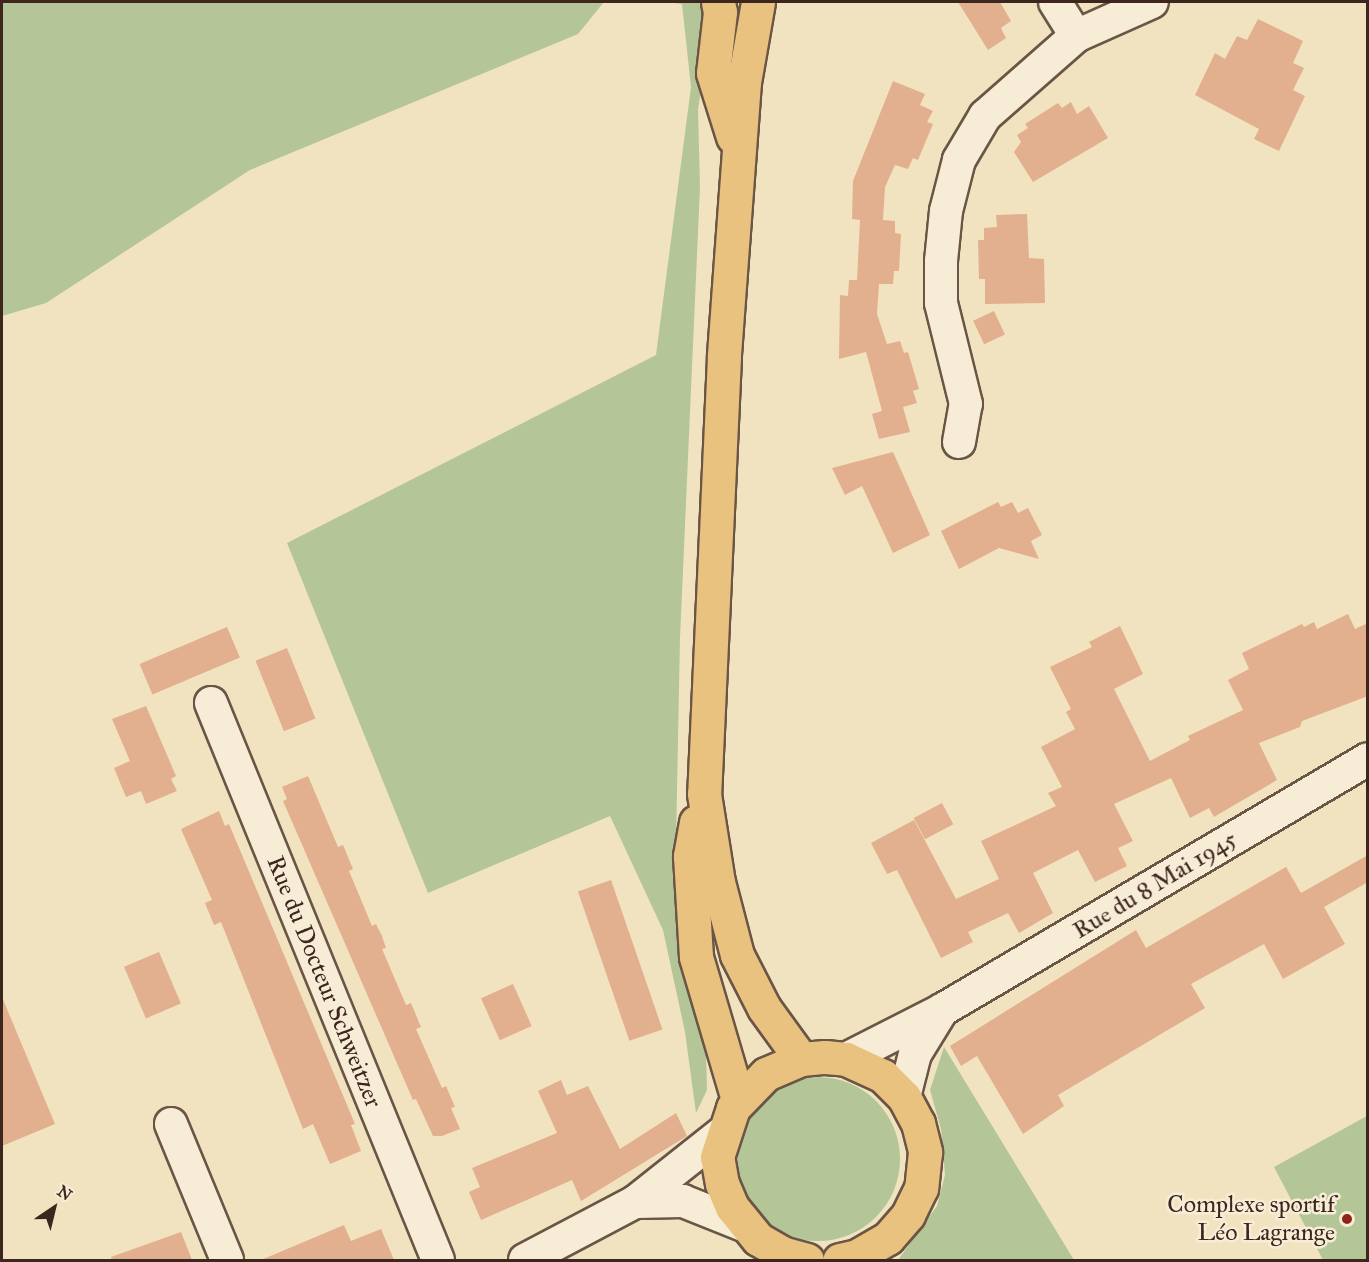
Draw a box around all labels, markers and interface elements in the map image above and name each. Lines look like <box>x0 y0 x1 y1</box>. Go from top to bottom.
street label: Rue du 8 Mai 1945 <box>1068 825 1242 945</box>
street label: Rue du Docteur Schweitzer <box>260 852 388 1112</box>
north arrow <box>24 1178 84 1238</box>
text: N <box>54 1181 76 1205</box>
place label: Complexe sportif Léo Lagrange <box>1167 1191 1335 1247</box>
marker: Complexe sportif Léo Lagrange <box>1340 1212 1354 1226</box>

